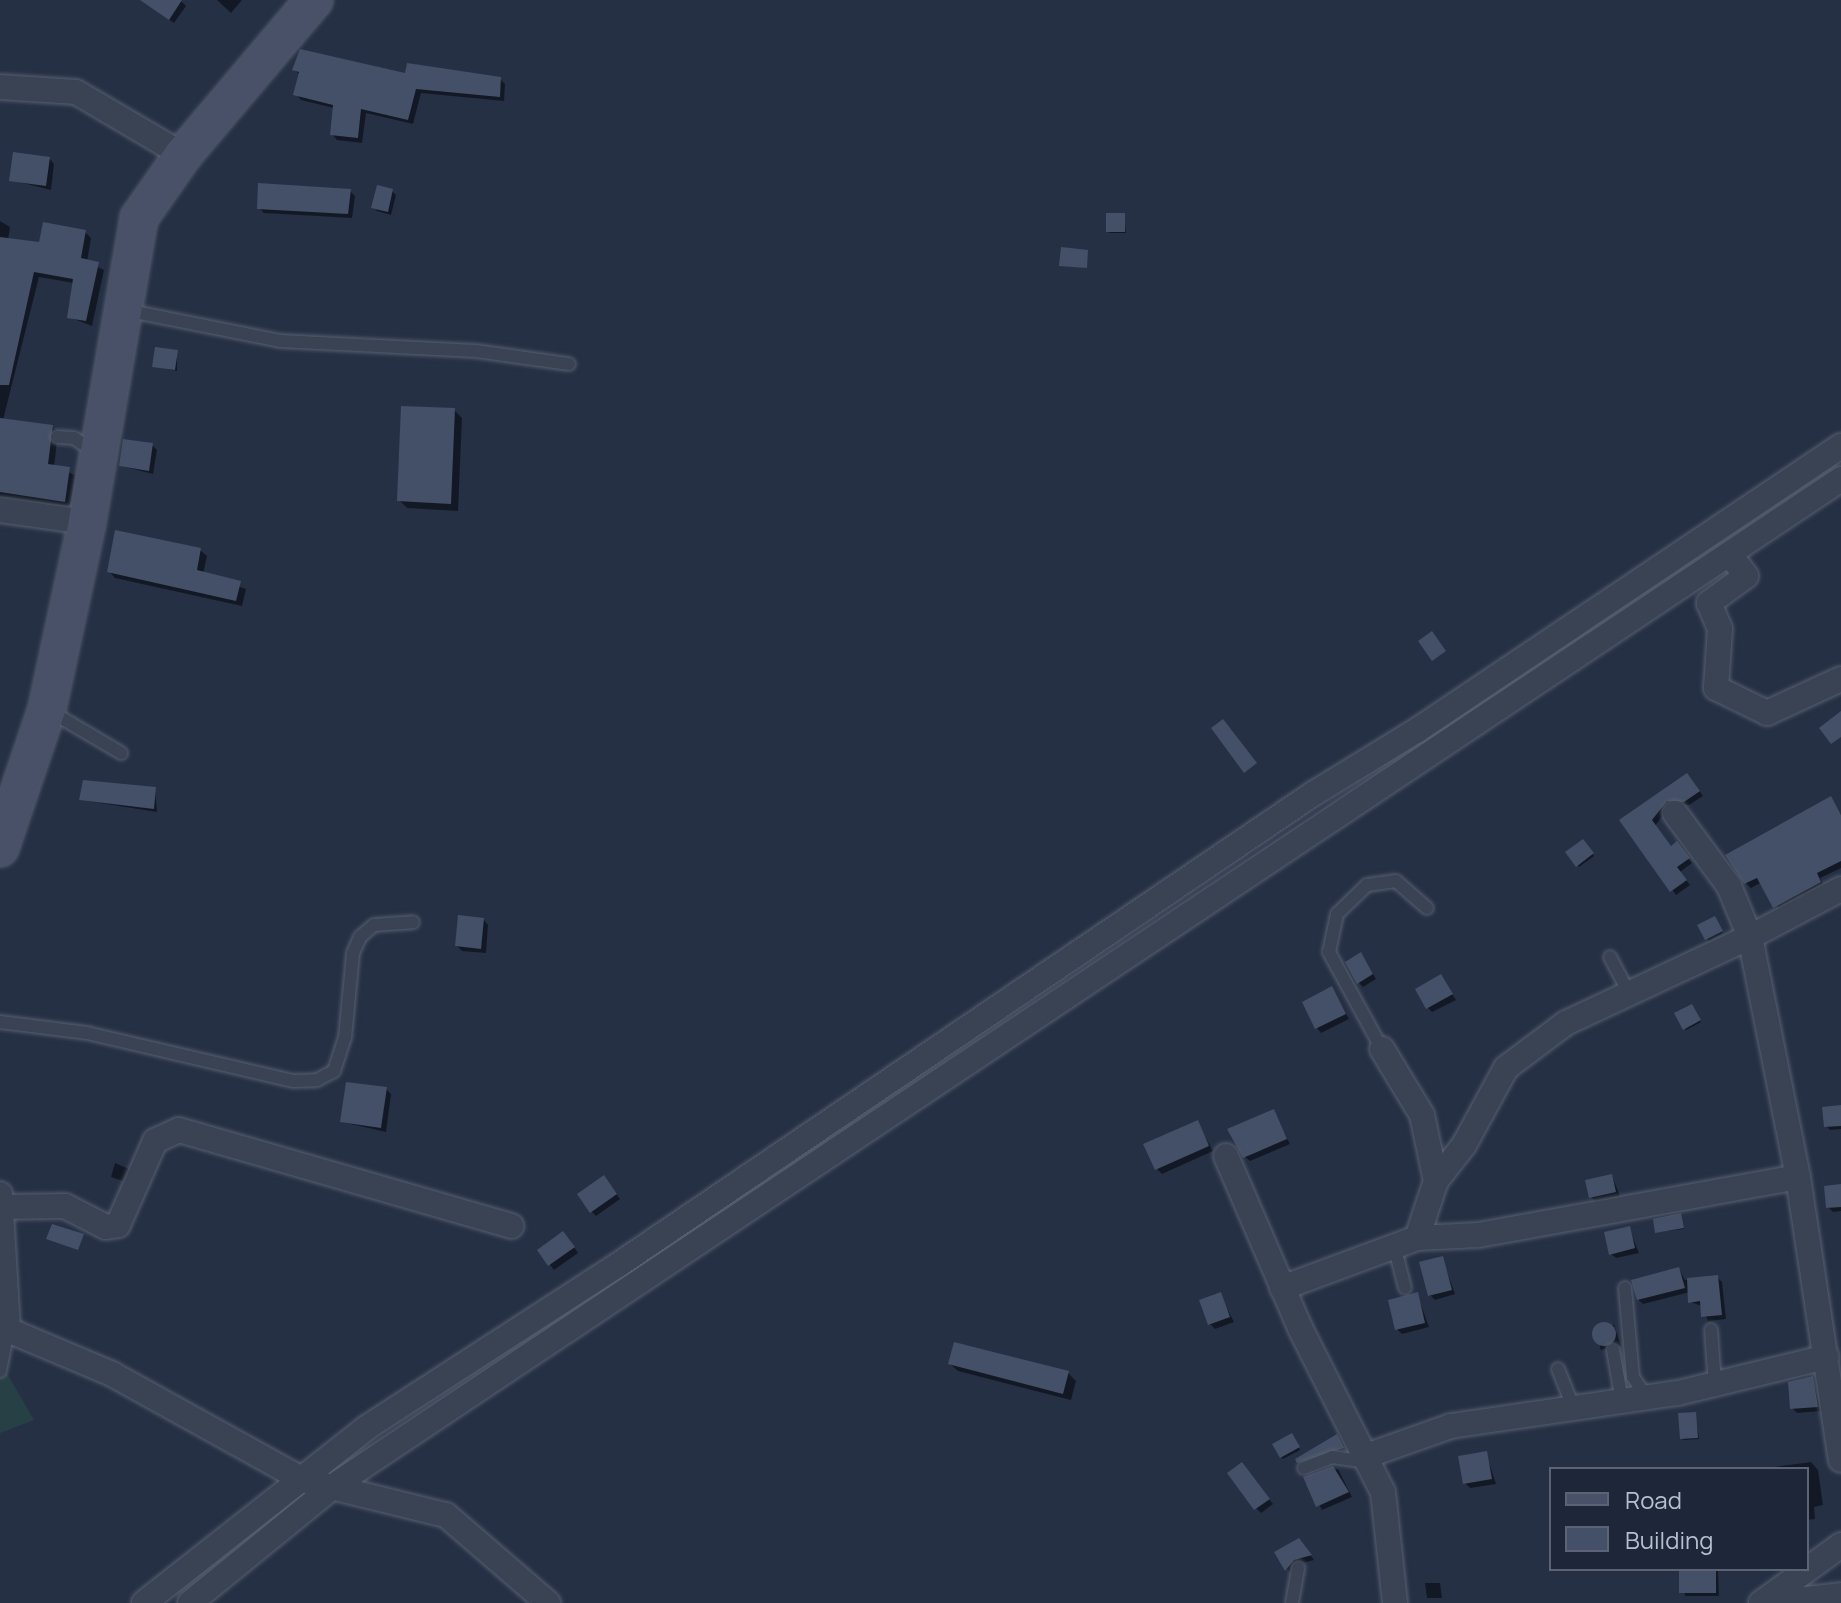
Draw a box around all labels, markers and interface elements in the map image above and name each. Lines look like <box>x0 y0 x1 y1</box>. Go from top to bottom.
legend <box>1549 1467 1809 1571</box>
text: Road <box>1625 1483 1682 1516</box>
text: Building <box>1625 1523 1713 1556</box>

